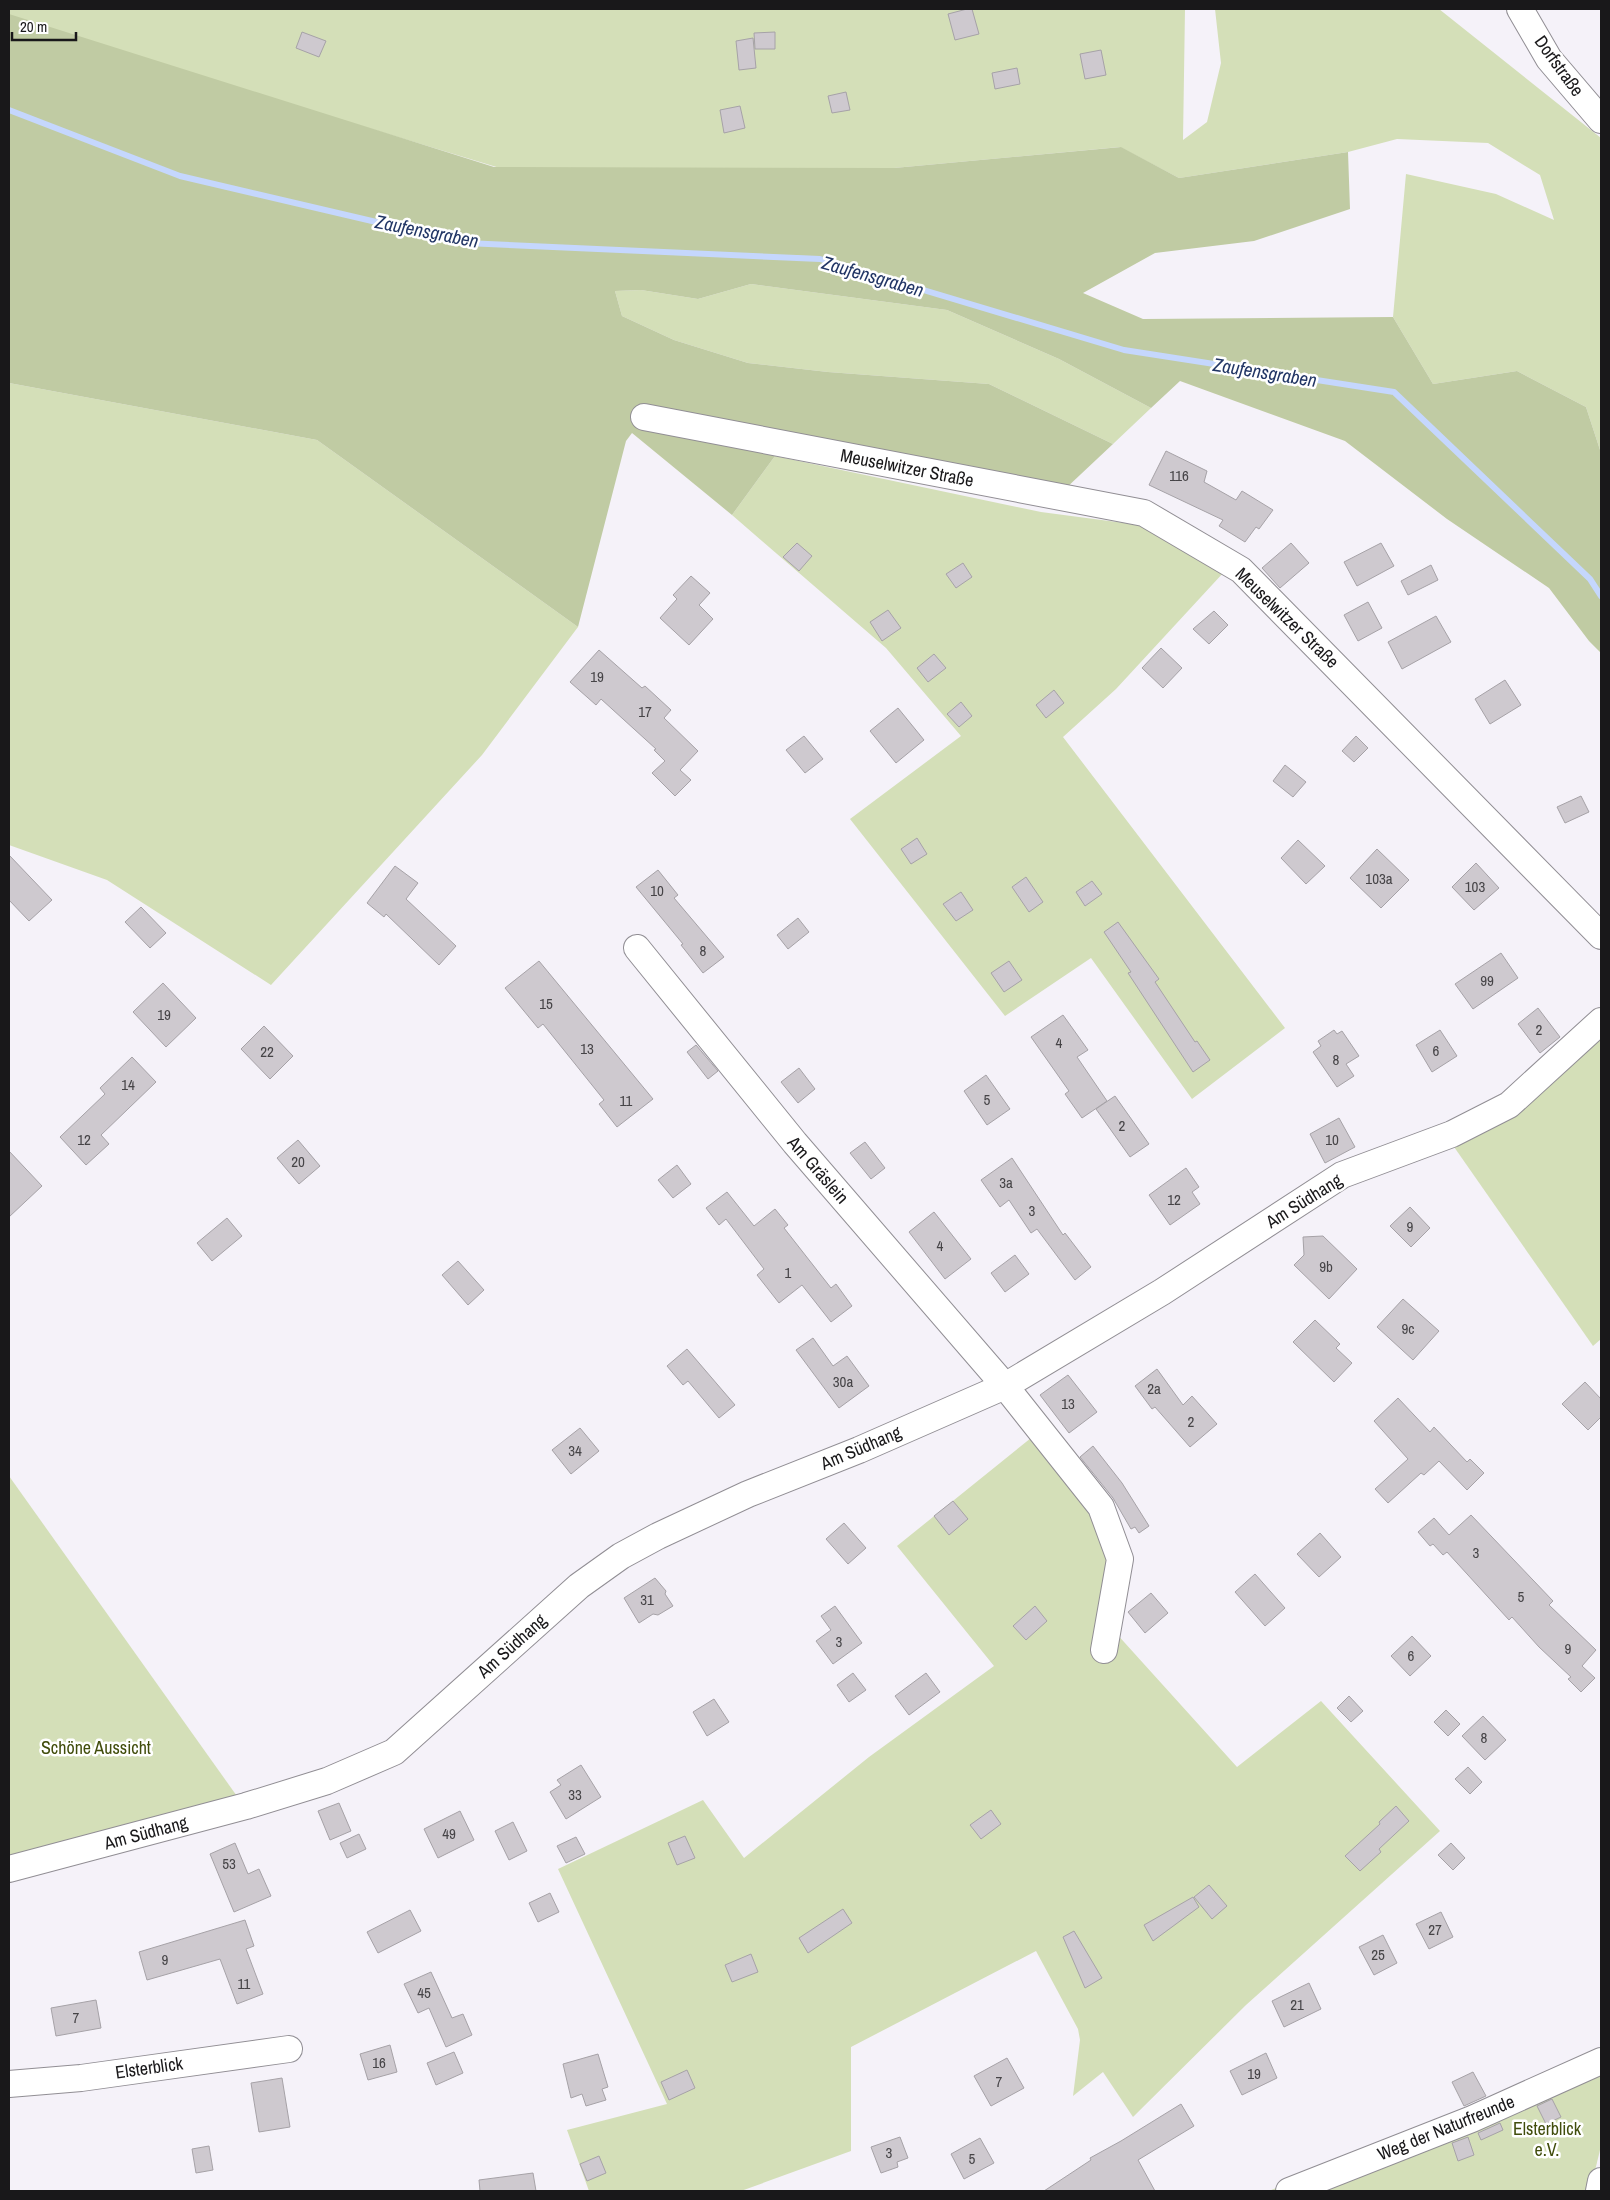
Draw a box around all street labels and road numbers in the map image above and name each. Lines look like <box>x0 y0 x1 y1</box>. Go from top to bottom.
street label: Dorfstraße <box>1529 30 1590 101</box>
street label: Meuselwitzer Straße <box>838 442 976 493</box>
street label: Meuselwitzer Straße <box>1230 562 1345 674</box>
street label: Am Gräslein <box>781 1130 855 1209</box>
street label: Am Südhang <box>1260 1167 1347 1234</box>
street label: Am Südhang <box>816 1419 906 1476</box>
street label: Am Südhang <box>471 1607 552 1684</box>
street label: Am Südhang <box>100 1809 191 1856</box>
street label: Elsterblick <box>113 2050 185 2085</box>
street label: Weg der Naturfreunde <box>1374 2089 1518 2166</box>

